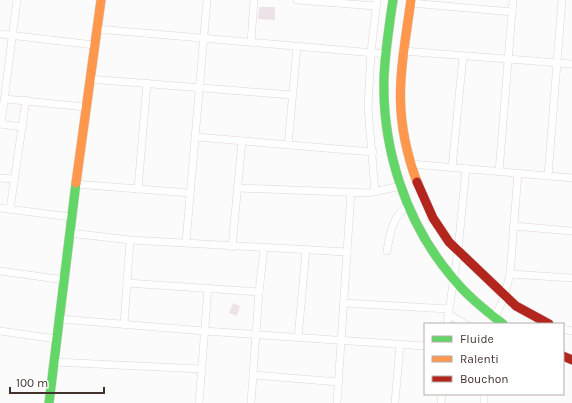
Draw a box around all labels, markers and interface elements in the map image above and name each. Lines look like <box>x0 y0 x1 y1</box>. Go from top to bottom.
legend <box>424 323 564 395</box>
text: Fluide <box>460 332 494 346</box>
text: Ralenti <box>460 352 499 366</box>
scale bar <box>10 369 104 395</box>
text: Bouchon <box>460 372 509 386</box>
text: 100 m <box>16 376 48 390</box>

